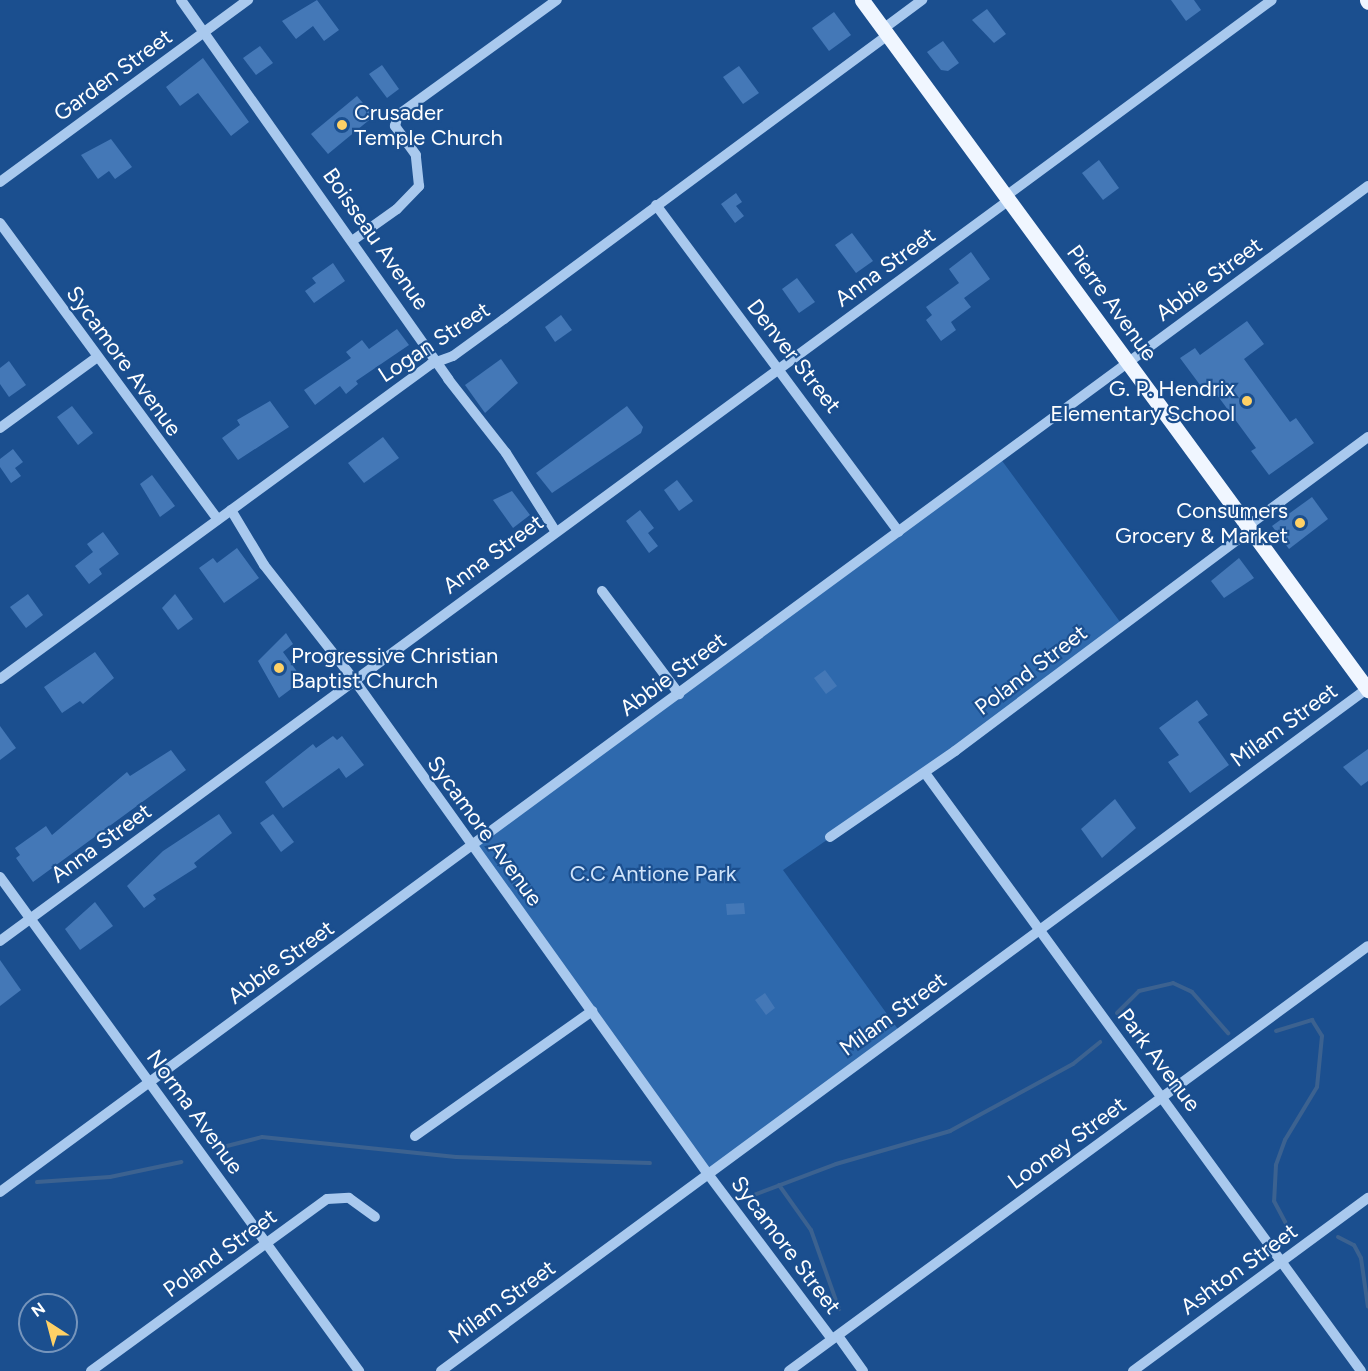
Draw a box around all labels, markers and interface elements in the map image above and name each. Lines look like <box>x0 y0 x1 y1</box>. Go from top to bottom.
street label: Garden Street <box>49 23 177 127</box>
place label: Crusader Temple Church <box>354 99 503 150</box>
marker: Crusader Temple Church <box>335 118 349 132</box>
street label: Boisseau Avenue <box>317 163 435 315</box>
street label: Anna Street <box>830 222 940 312</box>
street label: Abbie Street <box>1151 232 1267 326</box>
street label: Pierre Avenue <box>1061 240 1163 366</box>
street label: Sycamore Avenue <box>61 281 187 441</box>
street label: Denver Street <box>741 294 847 418</box>
street label: Logan Street <box>373 296 495 388</box>
place label: G. P. Hendrix Elementary School <box>1050 375 1235 427</box>
marker: G. P. Hendrix Elementary School <box>1240 394 1254 408</box>
place label: Consumers Grocery & Market <box>1115 497 1288 548</box>
street label: Anna Street <box>438 509 548 599</box>
marker: Consumers Grocery & Market <box>1293 516 1307 530</box>
street label: Poland Street <box>970 619 1092 721</box>
street label: Abbie Street <box>615 627 731 721</box>
place label: Progressive Christian Baptist Church <box>291 642 498 694</box>
marker: Progressive Christian Baptist Church <box>272 661 286 675</box>
street label: Milam Street <box>1225 677 1343 773</box>
street label: Sycamore Avenue <box>422 751 548 911</box>
street label: Anna Street <box>46 798 156 888</box>
park label: C.C Antione Park <box>570 861 736 887</box>
street label: Abbie Street <box>223 915 339 1009</box>
street label: Milam Street <box>834 966 952 1062</box>
street label: Park Avenue <box>1112 1003 1206 1117</box>
street label: Norma Avenue <box>141 1045 249 1179</box>
street label: Looney Street <box>1003 1091 1131 1195</box>
street label: Sycamore Street <box>726 1171 846 1319</box>
street label: Poland Street <box>158 1203 282 1303</box>
street label: Ashton Street <box>1176 1218 1302 1320</box>
street label: Milam Street <box>443 1254 561 1350</box>
north arrow <box>18 1293 78 1353</box>
text: N <box>28 1298 49 1321</box>

